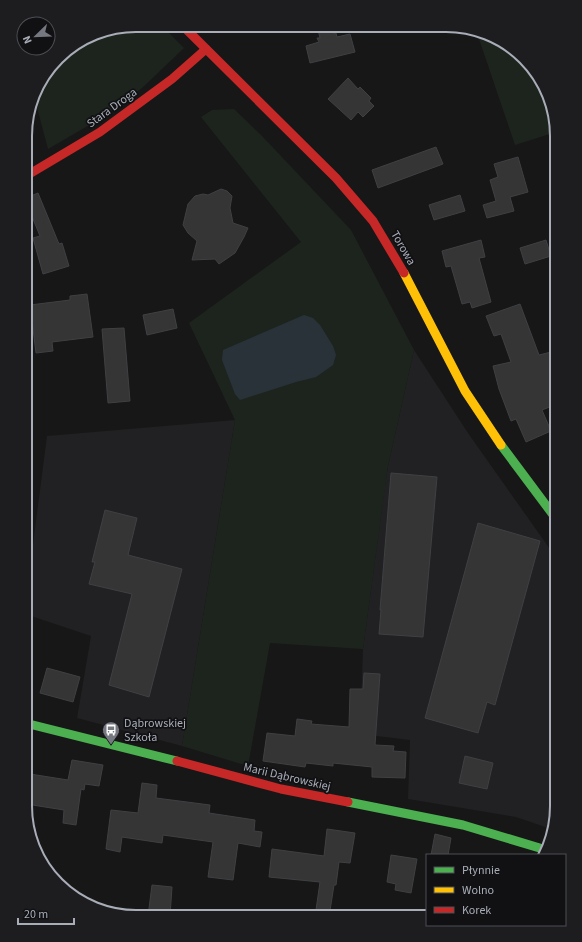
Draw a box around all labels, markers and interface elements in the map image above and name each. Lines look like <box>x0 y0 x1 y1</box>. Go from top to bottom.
north arrow <box>16 16 56 56</box>
text: N <box>19 33 36 46</box>
street label: Stara Droga <box>83 84 141 132</box>
street label: Torowa <box>386 228 420 268</box>
place label: Dąbrowskiej Szkoła <box>124 715 186 746</box>
bus stop icon: Dąbrowskiej Szkoła <box>101 720 121 745</box>
street label: Marii Dąbrowskiej <box>242 759 332 795</box>
legend <box>426 854 566 926</box>
text: Płynnie <box>462 862 500 879</box>
text: Wolno <box>462 882 494 899</box>
scale bar <box>18 900 74 926</box>
text: Korek <box>462 902 491 919</box>
text: 20 m <box>24 906 48 923</box>

